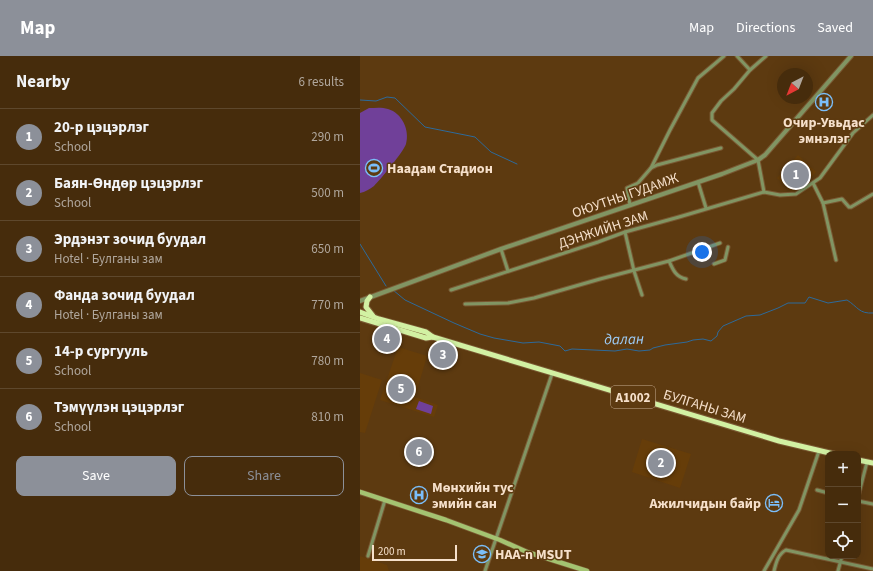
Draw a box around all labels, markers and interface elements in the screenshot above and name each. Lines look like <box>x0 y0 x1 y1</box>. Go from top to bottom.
text: Map <box>20 15 55 42</box>
text: Map <box>689 18 714 38</box>
text: Directions <box>736 18 795 38</box>
text: Saved <box>817 18 853 38</box>
north arrow <box>777 68 813 104</box>
text: Nearby <box>16 70 70 94</box>
text: 6 results <box>299 73 344 91</box>
hospital icon: Oчир-Увьдас эмнэлэг <box>814 92 834 112</box>
place label: Oчир-Увьдас эмнэлэг <box>783 113 865 149</box>
text: 20-р цэцэрлэг <box>54 117 149 138</box>
text: 1 <box>26 128 32 146</box>
text: 290 m <box>311 128 344 146</box>
text: School <box>54 138 91 156</box>
sports icon: Наадам Стадион <box>364 158 384 178</box>
place label: Наадам Стадион <box>387 159 493 179</box>
pin: 1 <box>783 160 809 190</box>
street label: ОЮУТНЫ ГУДАМЖ <box>569 168 682 224</box>
text: Баян-Өндөр цэцэрлэг <box>54 173 203 194</box>
text: 2 <box>26 184 32 202</box>
text: 500 m <box>311 184 344 202</box>
text: School <box>54 194 91 212</box>
street label: ДЭНЖИЙН ЗАМ <box>556 206 651 254</box>
text: Эрдэнэт зочид буудал <box>54 229 206 250</box>
text: 3 <box>26 240 32 258</box>
text: 650 m <box>311 240 344 258</box>
your location <box>692 242 712 262</box>
text: Hotel · Булганы зам <box>54 250 163 268</box>
text: Фанда зочид буудал <box>54 285 195 306</box>
text: 4 <box>26 296 32 314</box>
text: 770 m <box>311 296 344 314</box>
text: Hotel · Булганы зам <box>54 306 163 324</box>
pin: 4 <box>374 324 400 354</box>
water label: далан <box>604 329 644 350</box>
pin: 3 <box>430 340 456 370</box>
text: 14-р сургууль <box>54 341 148 362</box>
text: 5 <box>26 352 32 370</box>
text: 780 m <box>311 352 344 370</box>
text: School <box>54 362 91 380</box>
pin: 5 <box>388 374 414 404</box>
street label: БУЛГАНЫ ЗАМ <box>661 385 749 429</box>
road number: A1002 <box>611 386 655 408</box>
text: Тэмүүлэн цэцэрлэг <box>54 397 184 418</box>
text: 6 <box>26 408 32 426</box>
text: 810 m <box>311 408 344 426</box>
text: School <box>54 418 91 436</box>
pin: 6 <box>406 437 432 467</box>
pin: 2 <box>648 448 674 478</box>
map controls <box>825 451 861 559</box>
button: + <box>825 451 861 487</box>
button: Save <box>16 456 176 496</box>
button: Share <box>184 456 344 496</box>
place label: Мөнхийн тус эмийн сан <box>432 478 514 514</box>
hospital icon: Мөнхийн тус эмийн сан <box>409 485 429 505</box>
button: − <box>825 487 861 523</box>
hotel icon: Ажилчидын байр <box>764 493 784 513</box>
place label: Ажилчидын байр <box>649 494 761 514</box>
button: locate <box>825 523 861 559</box>
scale bar <box>372 543 457 562</box>
text: 200 m <box>378 544 406 559</box>
school or university icon: HAA-n MSUT <box>472 544 492 564</box>
place label: HAA-n MSUT <box>495 545 572 565</box>

